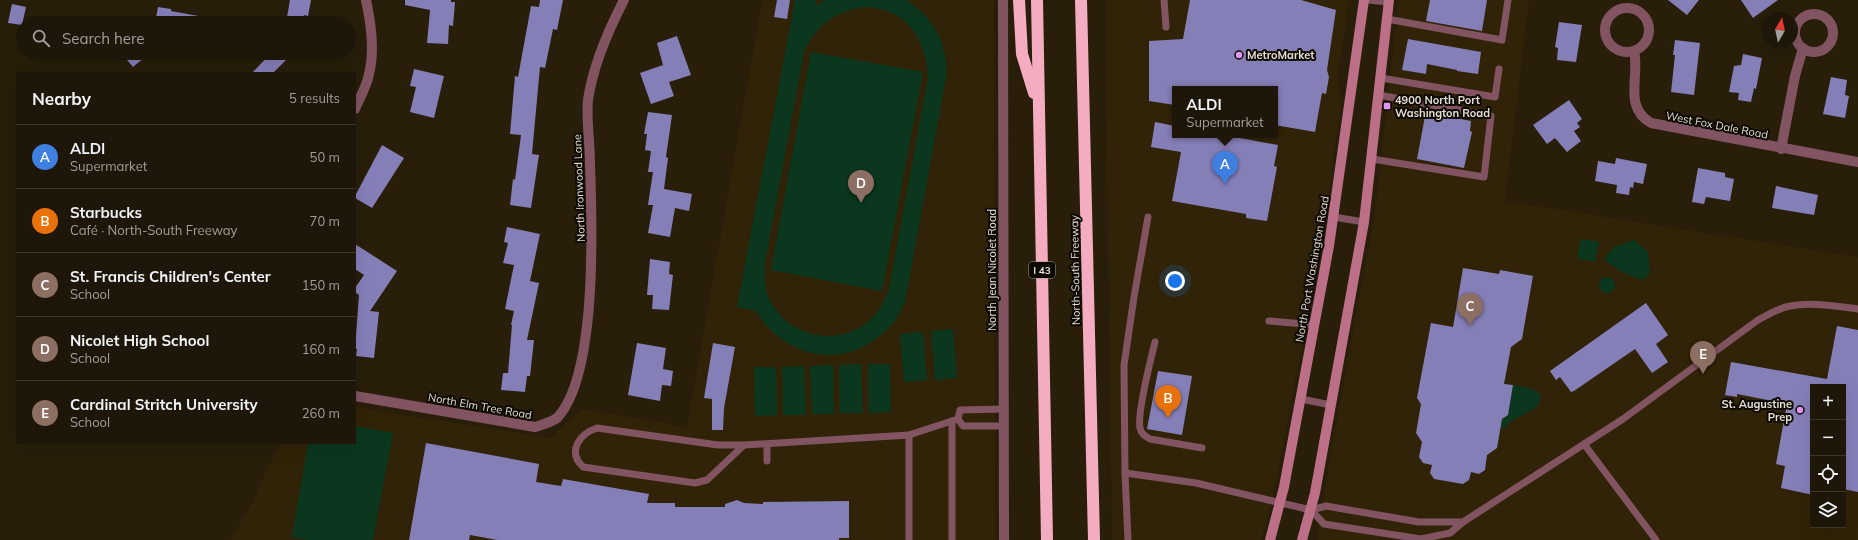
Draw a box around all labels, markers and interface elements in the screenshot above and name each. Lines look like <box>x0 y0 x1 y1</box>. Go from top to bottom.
north arrow <box>1762 12 1798 48</box>
search box <box>16 16 356 60</box>
icon: search <box>30 27 52 49</box>
text: Search here <box>62 29 144 48</box>
place label: MetroMarket <box>1247 48 1314 62</box>
marker: MetroMarket <box>1234 50 1244 60</box>
popup <box>1172 86 1278 138</box>
text: Nearby <box>32 88 91 109</box>
text: 5 results <box>289 90 340 106</box>
place label: 4900 North Port Washington Road <box>1395 93 1490 120</box>
text: ALDI <box>1186 95 1222 114</box>
marker: 4900 North Port Washington Road <box>1382 101 1392 111</box>
street label: West Fox Dale Road <box>1665 108 1769 142</box>
text: Supermarket <box>1186 114 1264 130</box>
street label: North Ironwood Lane <box>570 134 588 242</box>
text: ALDI <box>70 139 105 158</box>
text: A <box>40 149 50 165</box>
text: 50 m <box>310 149 340 165</box>
pin: A <box>1212 151 1238 184</box>
text: Supermarket <box>70 158 147 174</box>
pin: D <box>848 170 874 203</box>
street label: North Port Washington Road <box>1292 195 1332 343</box>
text: Starbucks <box>70 203 142 222</box>
street label: North Jean Nicolet Road <box>985 209 999 331</box>
text: B <box>41 213 49 229</box>
text: 70 m <box>310 213 340 229</box>
street label: North-South Freeway <box>1067 215 1083 325</box>
text: Café · North-South Freeway <box>70 222 237 238</box>
road number: I 43 <box>1029 262 1055 278</box>
text: St. Francis Children's Center <box>70 267 271 286</box>
your location <box>1165 271 1185 291</box>
text: C <box>41 277 49 293</box>
text: 150 m <box>302 277 340 293</box>
text: School <box>70 286 110 302</box>
pin: C <box>1457 293 1483 326</box>
text: Nicolet High School <box>70 331 209 350</box>
text: D <box>40 341 50 357</box>
text: 160 m <box>302 341 340 357</box>
pin: E <box>1690 341 1716 374</box>
text: School <box>70 350 110 366</box>
map controls <box>1810 384 1846 528</box>
button: + <box>1810 384 1846 420</box>
pin: B <box>1155 385 1181 418</box>
street label: North Elm Tree Road <box>427 390 533 422</box>
text: Cardinal Stritch University <box>70 395 258 414</box>
place label: St. Augustine Prep <box>1721 397 1792 424</box>
text: E <box>41 405 49 421</box>
text: 260 m <box>302 405 340 421</box>
marker: St. Augustine Prep <box>1795 405 1805 415</box>
text: School <box>70 414 110 430</box>
button: − <box>1810 420 1846 456</box>
button: locate <box>1810 456 1846 492</box>
button: layers <box>1810 492 1846 528</box>

